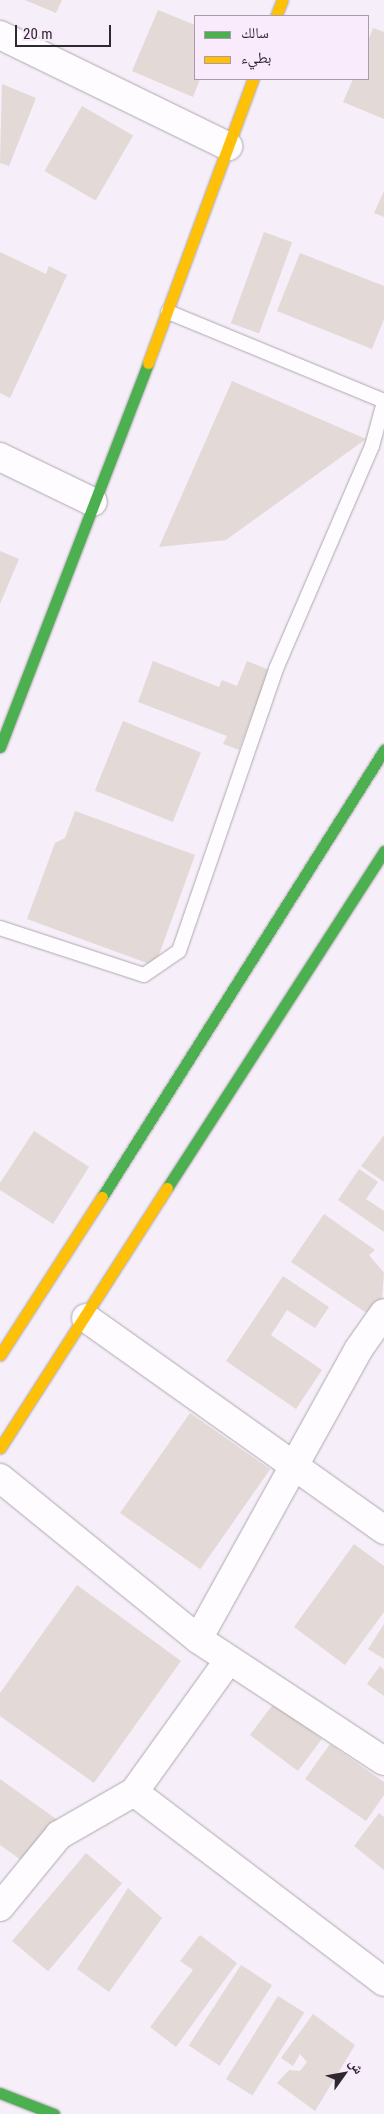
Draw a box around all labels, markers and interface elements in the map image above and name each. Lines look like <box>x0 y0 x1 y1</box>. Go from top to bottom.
scale bar <box>18 15 114 47</box>
legend <box>194 15 369 80</box>
text: سالك <box>241 24 269 42</box>
text: 20 m <box>23 25 53 43</box>
text: بطيء <box>241 49 271 67</box>
north arrow <box>319 2049 369 2099</box>
text: ش <box>346 2056 367 2077</box>

